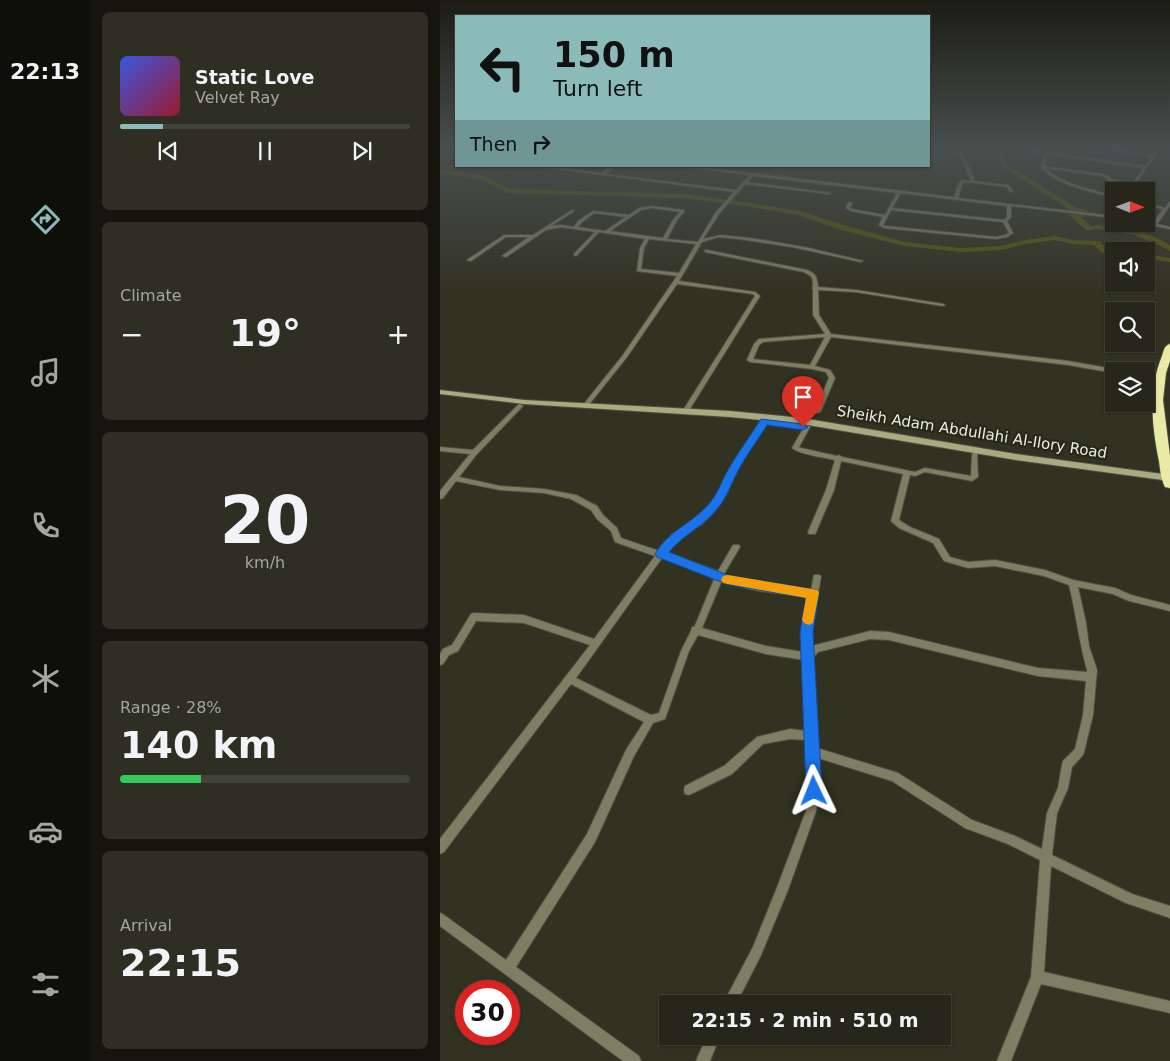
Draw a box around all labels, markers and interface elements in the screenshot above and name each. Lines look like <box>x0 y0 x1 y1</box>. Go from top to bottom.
icon: left <box>470 35 535 100</box>
text: 150 m <box>553 35 675 75</box>
text: 22:13 <box>10 59 80 84</box>
text: Static Love <box>195 66 315 88</box>
text: Turn left <box>553 76 642 101</box>
text: Velvet Ray <box>195 88 280 107</box>
icon: right <box>527 130 555 158</box>
text: Then <box>470 133 517 155</box>
icon: previous <box>154 137 182 165</box>
icon: pause <box>251 137 279 165</box>
icon: next <box>348 137 376 165</box>
north arrow <box>1105 182 1155 232</box>
map controls <box>1105 182 1155 412</box>
icon: directions <box>28 202 63 237</box>
button: sound <box>1105 242 1155 292</box>
text: Climate <box>120 286 182 305</box>
button: search <box>1105 302 1155 352</box>
text: 19° <box>229 311 301 355</box>
text: − <box>120 318 143 351</box>
text: + <box>387 318 410 351</box>
icon: music <box>28 355 63 390</box>
button: layers <box>1105 362 1155 412</box>
pin <box>782 376 824 427</box>
icon: arrive <box>789 383 817 411</box>
street label: Sheikh Adam Abdullahi Al-Ilory Road <box>836 402 1108 462</box>
text: 20 <box>220 483 310 558</box>
icon: phone <box>28 508 63 543</box>
text: km/h <box>245 553 285 572</box>
icon: climate <box>28 661 63 696</box>
text: Range · 28% <box>120 698 222 717</box>
text: 140 km <box>120 723 277 767</box>
position arrow <box>787 764 839 816</box>
icon: car <box>28 814 63 849</box>
text: Arrival <box>120 916 172 935</box>
text: 22:15 <box>120 941 241 985</box>
icon: filters <box>28 967 63 1002</box>
speed limit sign: 30 <box>455 980 520 1045</box>
text: 22:15 · 2 min · 510 m <box>691 1009 919 1031</box>

